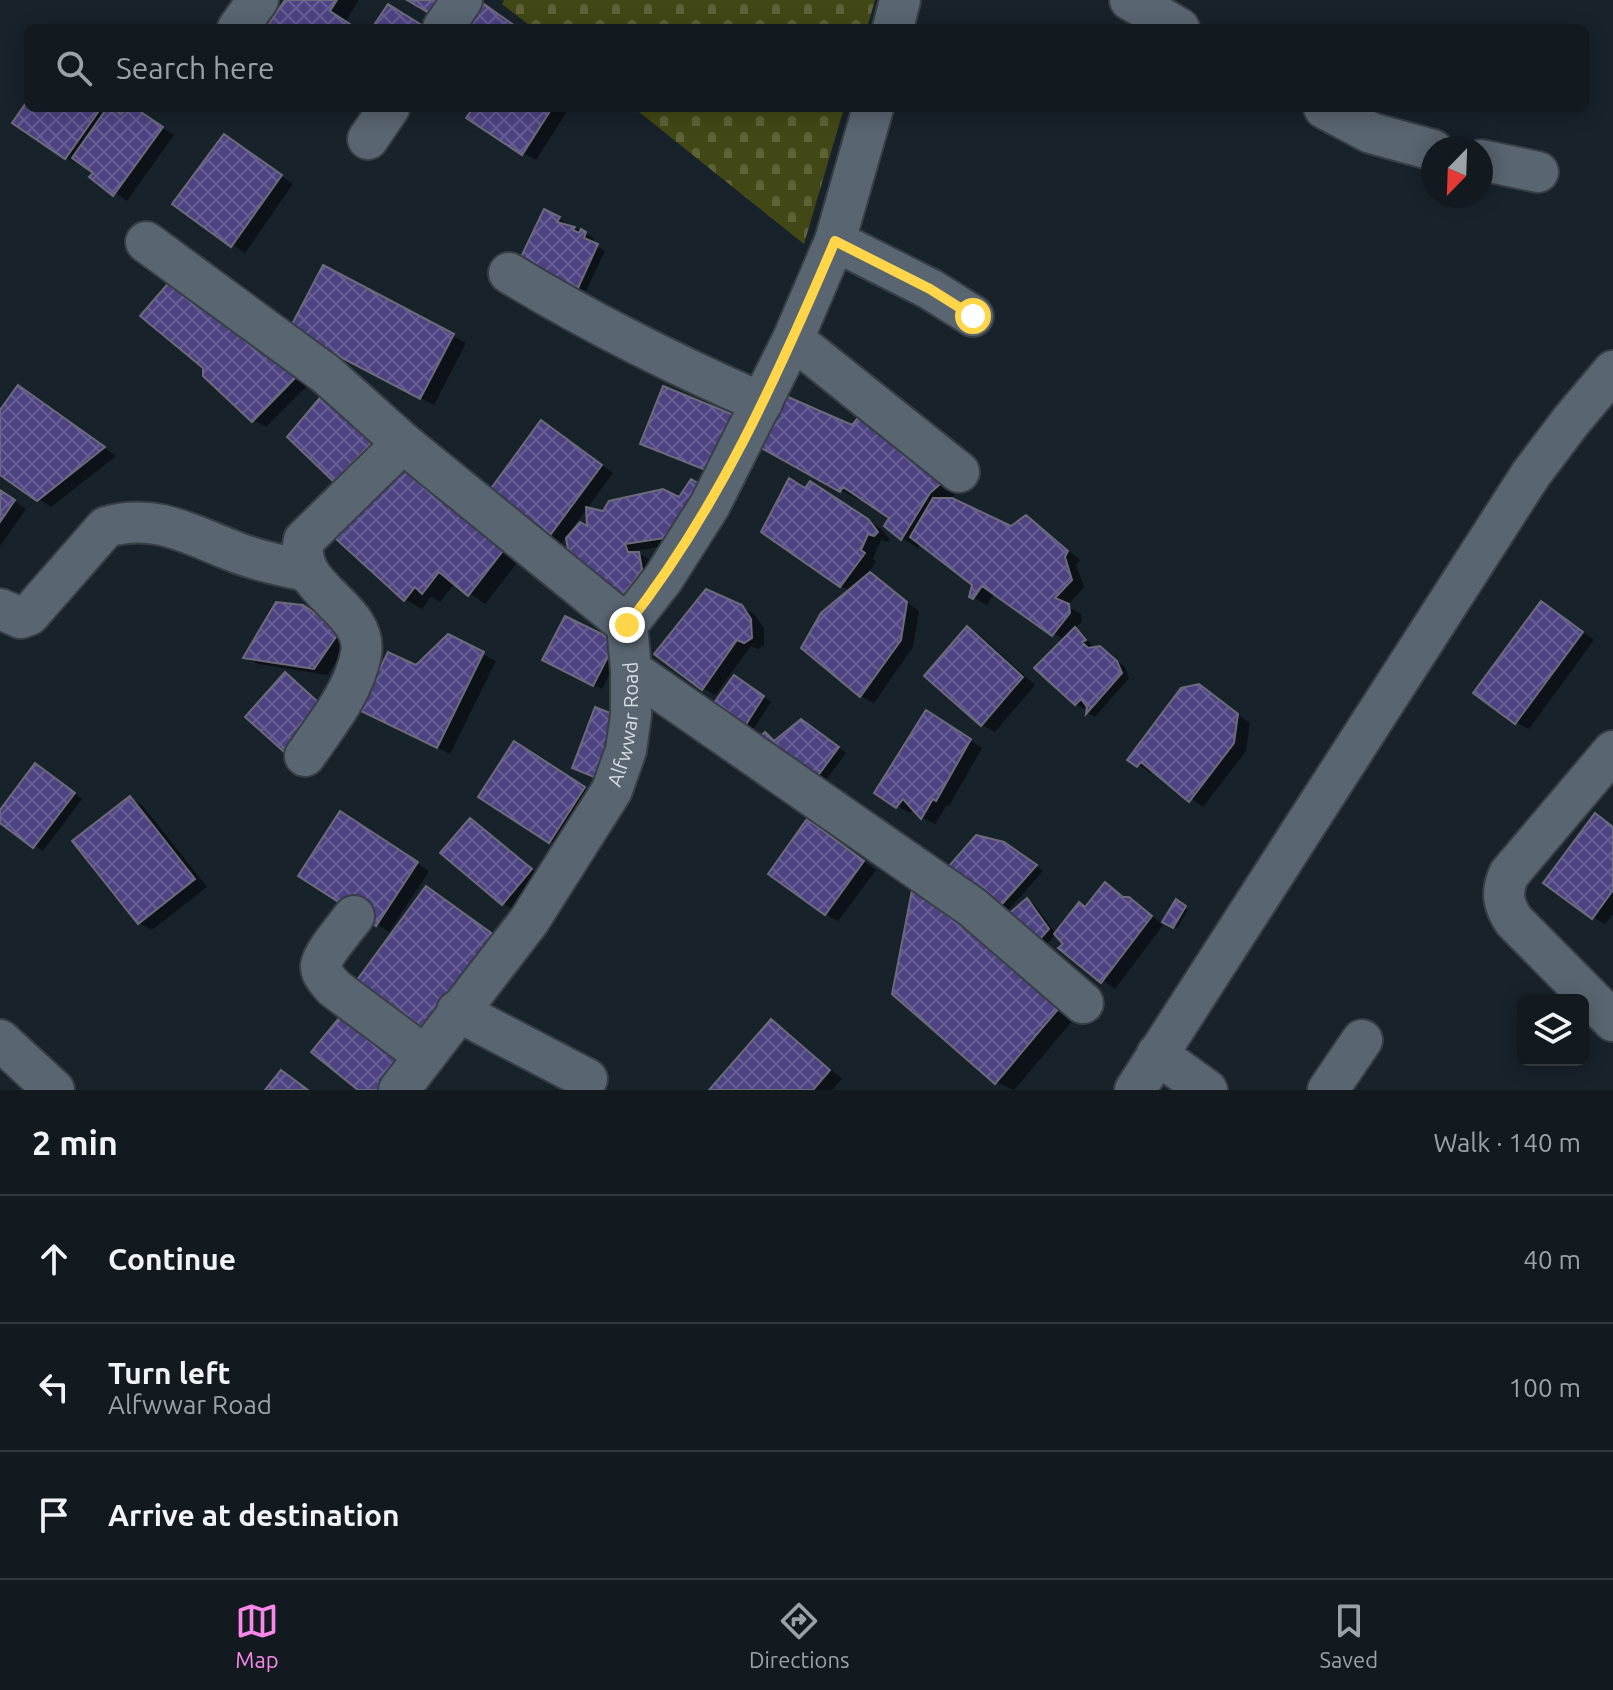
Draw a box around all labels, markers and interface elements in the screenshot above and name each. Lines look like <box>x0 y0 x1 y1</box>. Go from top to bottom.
search box <box>24 24 1589 112</box>
icon: search <box>52 46 96 90</box>
text: Search here <box>116 51 275 85</box>
north arrow <box>1421 136 1493 208</box>
route start <box>955 298 991 334</box>
route end <box>609 607 645 643</box>
street label: Alfwwar Road <box>602 661 642 789</box>
map controls <box>1517 994 1589 1066</box>
button: layers <box>1517 994 1589 1066</box>
text: 2 min <box>32 1123 118 1161</box>
text: Walk · 140 m <box>1433 1128 1581 1157</box>
icon: ahead <box>32 1237 76 1281</box>
text: Continue <box>108 1242 236 1276</box>
text: 40 m <box>1523 1245 1581 1274</box>
text: Turn left <box>108 1356 230 1390</box>
icon: left <box>32 1365 76 1409</box>
text: 100 m <box>1509 1373 1581 1402</box>
text: Alfwwar Road <box>108 1390 272 1419</box>
icon: arrive <box>32 1493 76 1537</box>
text: Arrive at destination <box>108 1498 400 1532</box>
tab: Map <box>235 1599 279 1672</box>
tab: Directions <box>749 1599 850 1672</box>
tab: Saved <box>1319 1599 1378 1672</box>

